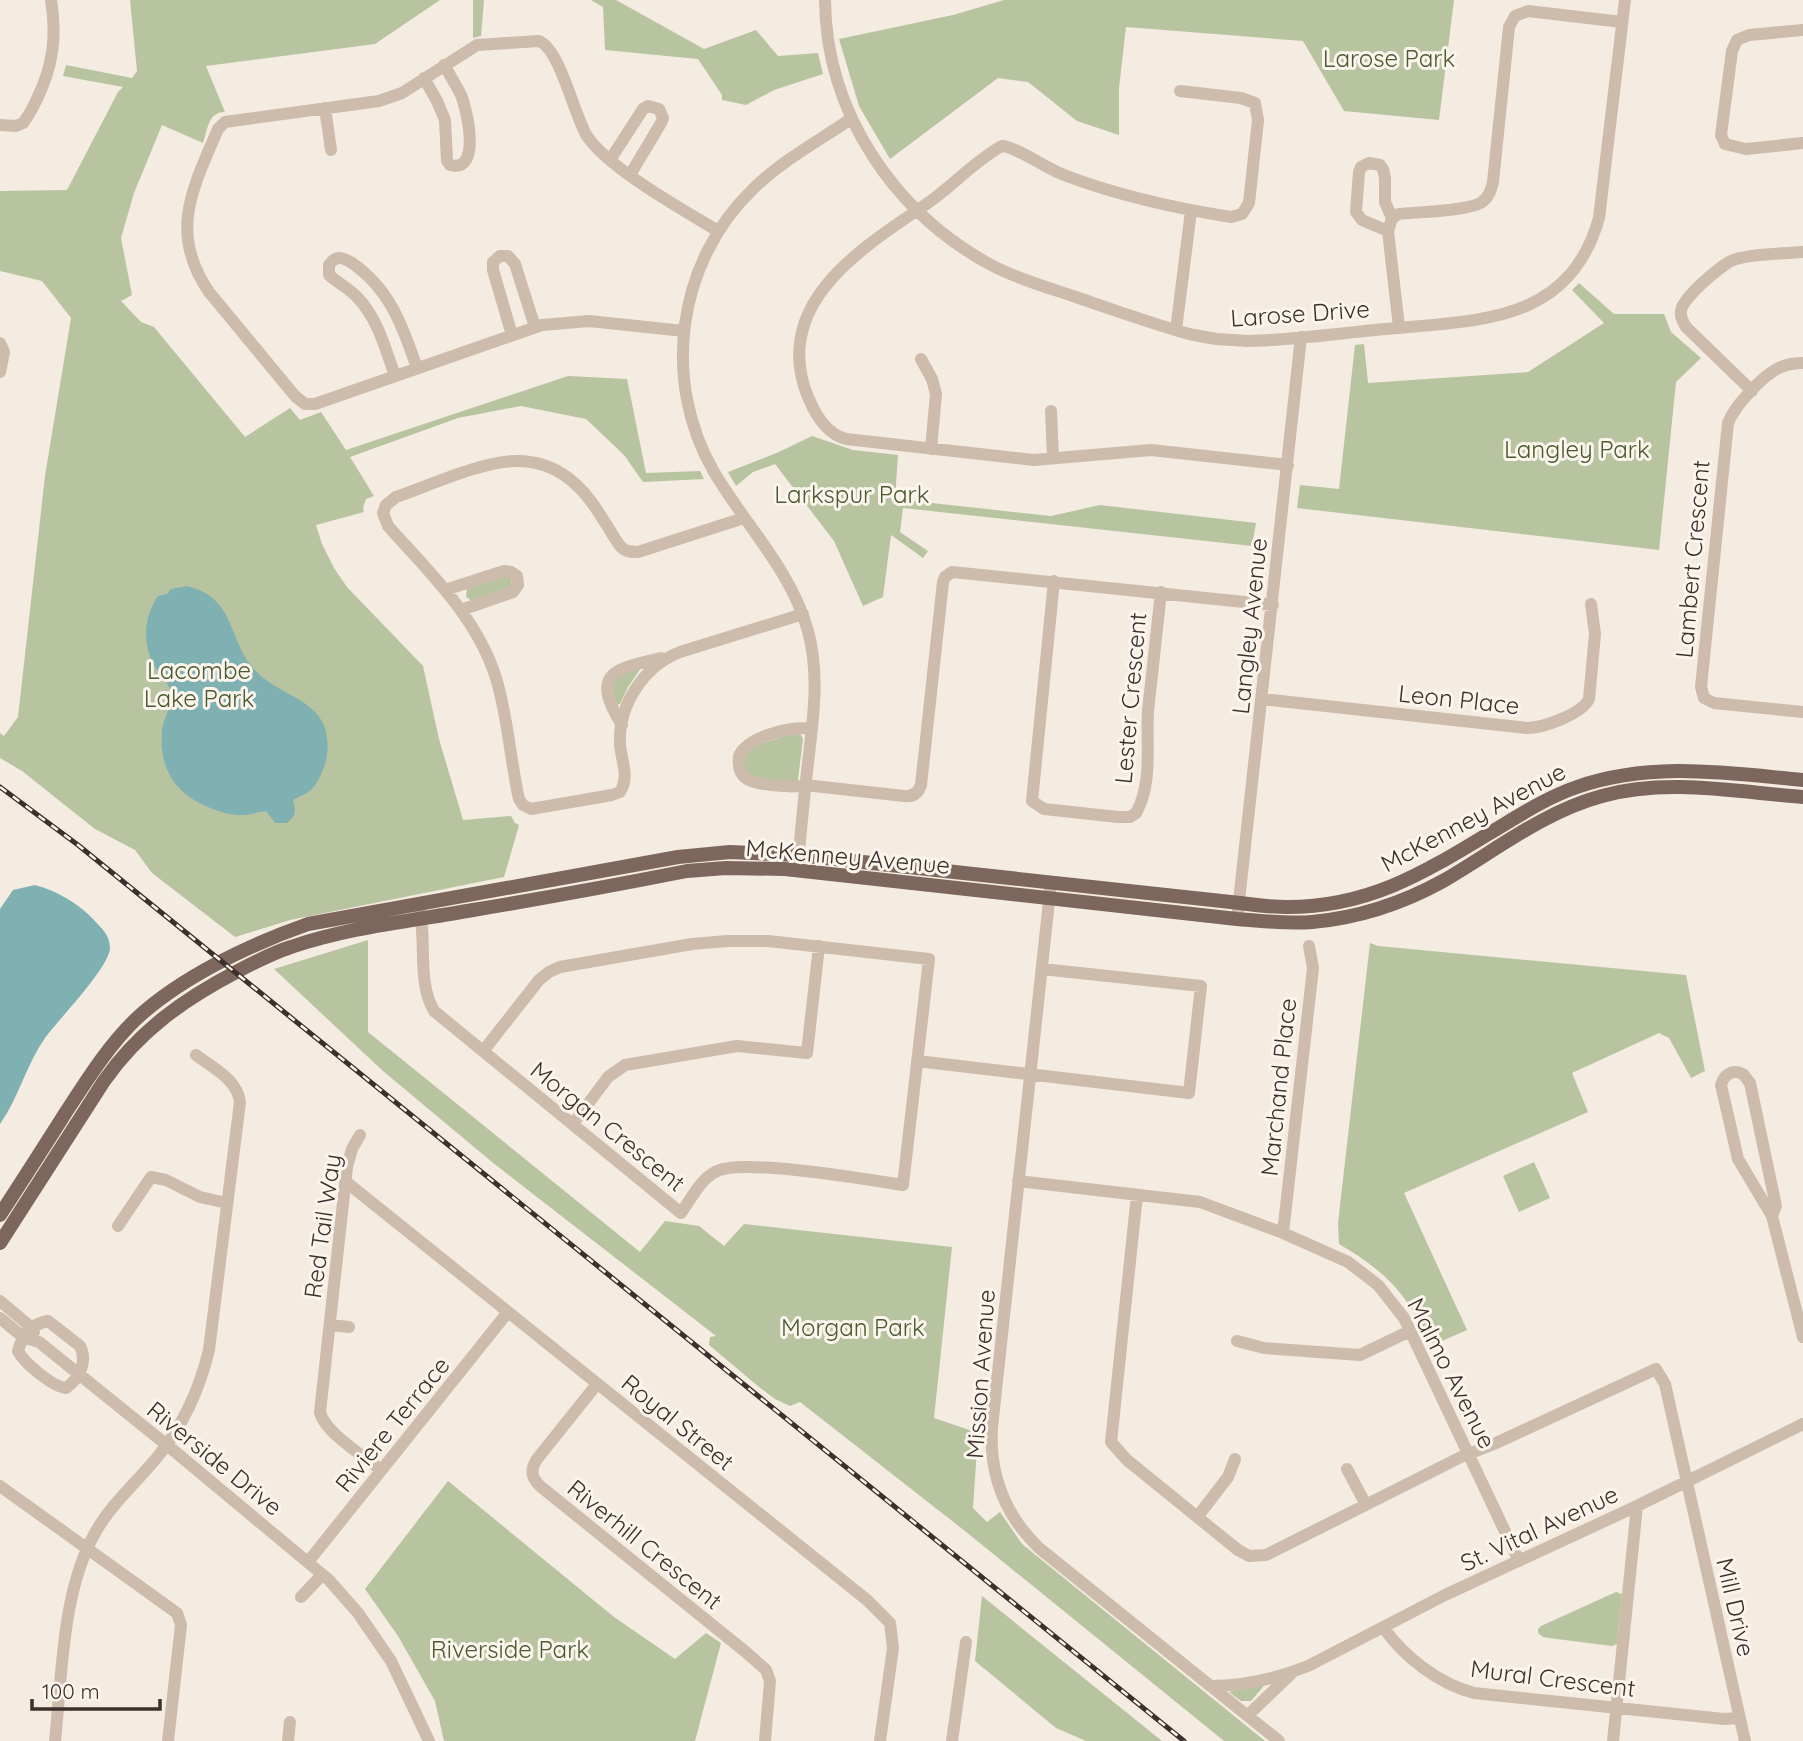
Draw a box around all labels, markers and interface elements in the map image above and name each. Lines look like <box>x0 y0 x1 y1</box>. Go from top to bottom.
park label: Larose Park <box>1323 43 1455 73</box>
street label: Larose Drive <box>1229 293 1371 333</box>
park label: Langley Park <box>1504 434 1650 464</box>
street label: Lambert Crescent <box>1668 459 1716 659</box>
park label: Larkspur Park <box>774 479 930 509</box>
street label: Langley Avenue <box>1225 536 1273 716</box>
street label: Lester Crescent <box>1108 611 1152 785</box>
park label: Lacombe Lake Park <box>144 655 254 713</box>
street label: Leon Place <box>1397 678 1521 720</box>
street label: McKenney Avenue <box>1375 756 1571 878</box>
street label: McKenney Avenue <box>745 832 951 880</box>
street label: Marchand Place <box>1254 996 1302 1178</box>
street label: Morgan Crescent <box>525 1054 691 1198</box>
street label: Red Tail Way <box>297 1152 347 1300</box>
street label: Mission Avenue <box>959 1288 1001 1460</box>
street label: Malmo Avenue <box>1401 1293 1503 1453</box>
park label: Morgan Park <box>781 1312 925 1342</box>
street label: Riviere Terrace <box>328 1350 456 1498</box>
street label: Royal Street <box>616 1367 740 1477</box>
street label: Riverside Drive <box>141 1394 289 1522</box>
street label: Riverhill Crescent <box>562 1473 728 1615</box>
street label: St. Vital Avenue <box>1455 1478 1623 1578</box>
street label: Mill Drive <box>1710 1555 1762 1659</box>
park label: Riverside Park <box>431 1634 589 1664</box>
street label: Mural Crescent <box>1469 1653 1637 1703</box>
scale bar <box>32 1668 159 1712</box>
text: 100 m <box>42 1678 100 1704</box>

